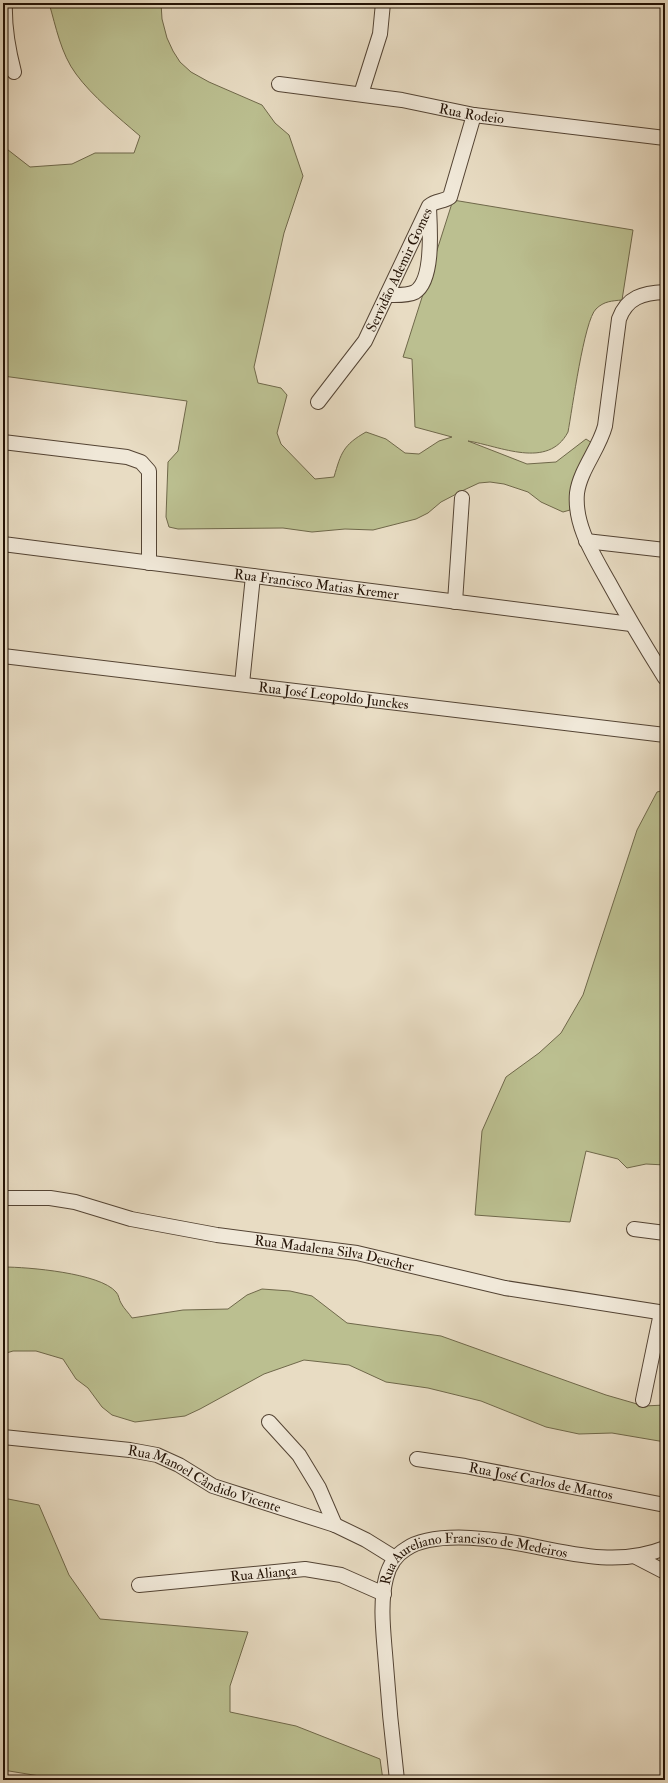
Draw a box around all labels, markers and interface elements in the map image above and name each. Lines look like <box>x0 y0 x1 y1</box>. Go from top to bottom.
street label: Rua Rodeio <box>438 99 505 127</box>
street label: Servidão Ademir Gomes <box>362 205 436 334</box>
street label: Rua Francisco Matias Kremer <box>233 565 401 603</box>
street label: Rua José Leopoldo Junckes <box>258 678 410 713</box>
street label: Rua Madalena Silva Deucher <box>254 1231 416 1275</box>
street label: Rua Manoel Cândido Vicente <box>127 1441 283 1516</box>
street label: Rua José Carlos de Mattos <box>468 1458 615 1503</box>
street label: Rua Aureliano Francisco de Medeiros <box>376 1529 569 1586</box>
street label: Rua Aliança <box>230 1561 298 1585</box>

